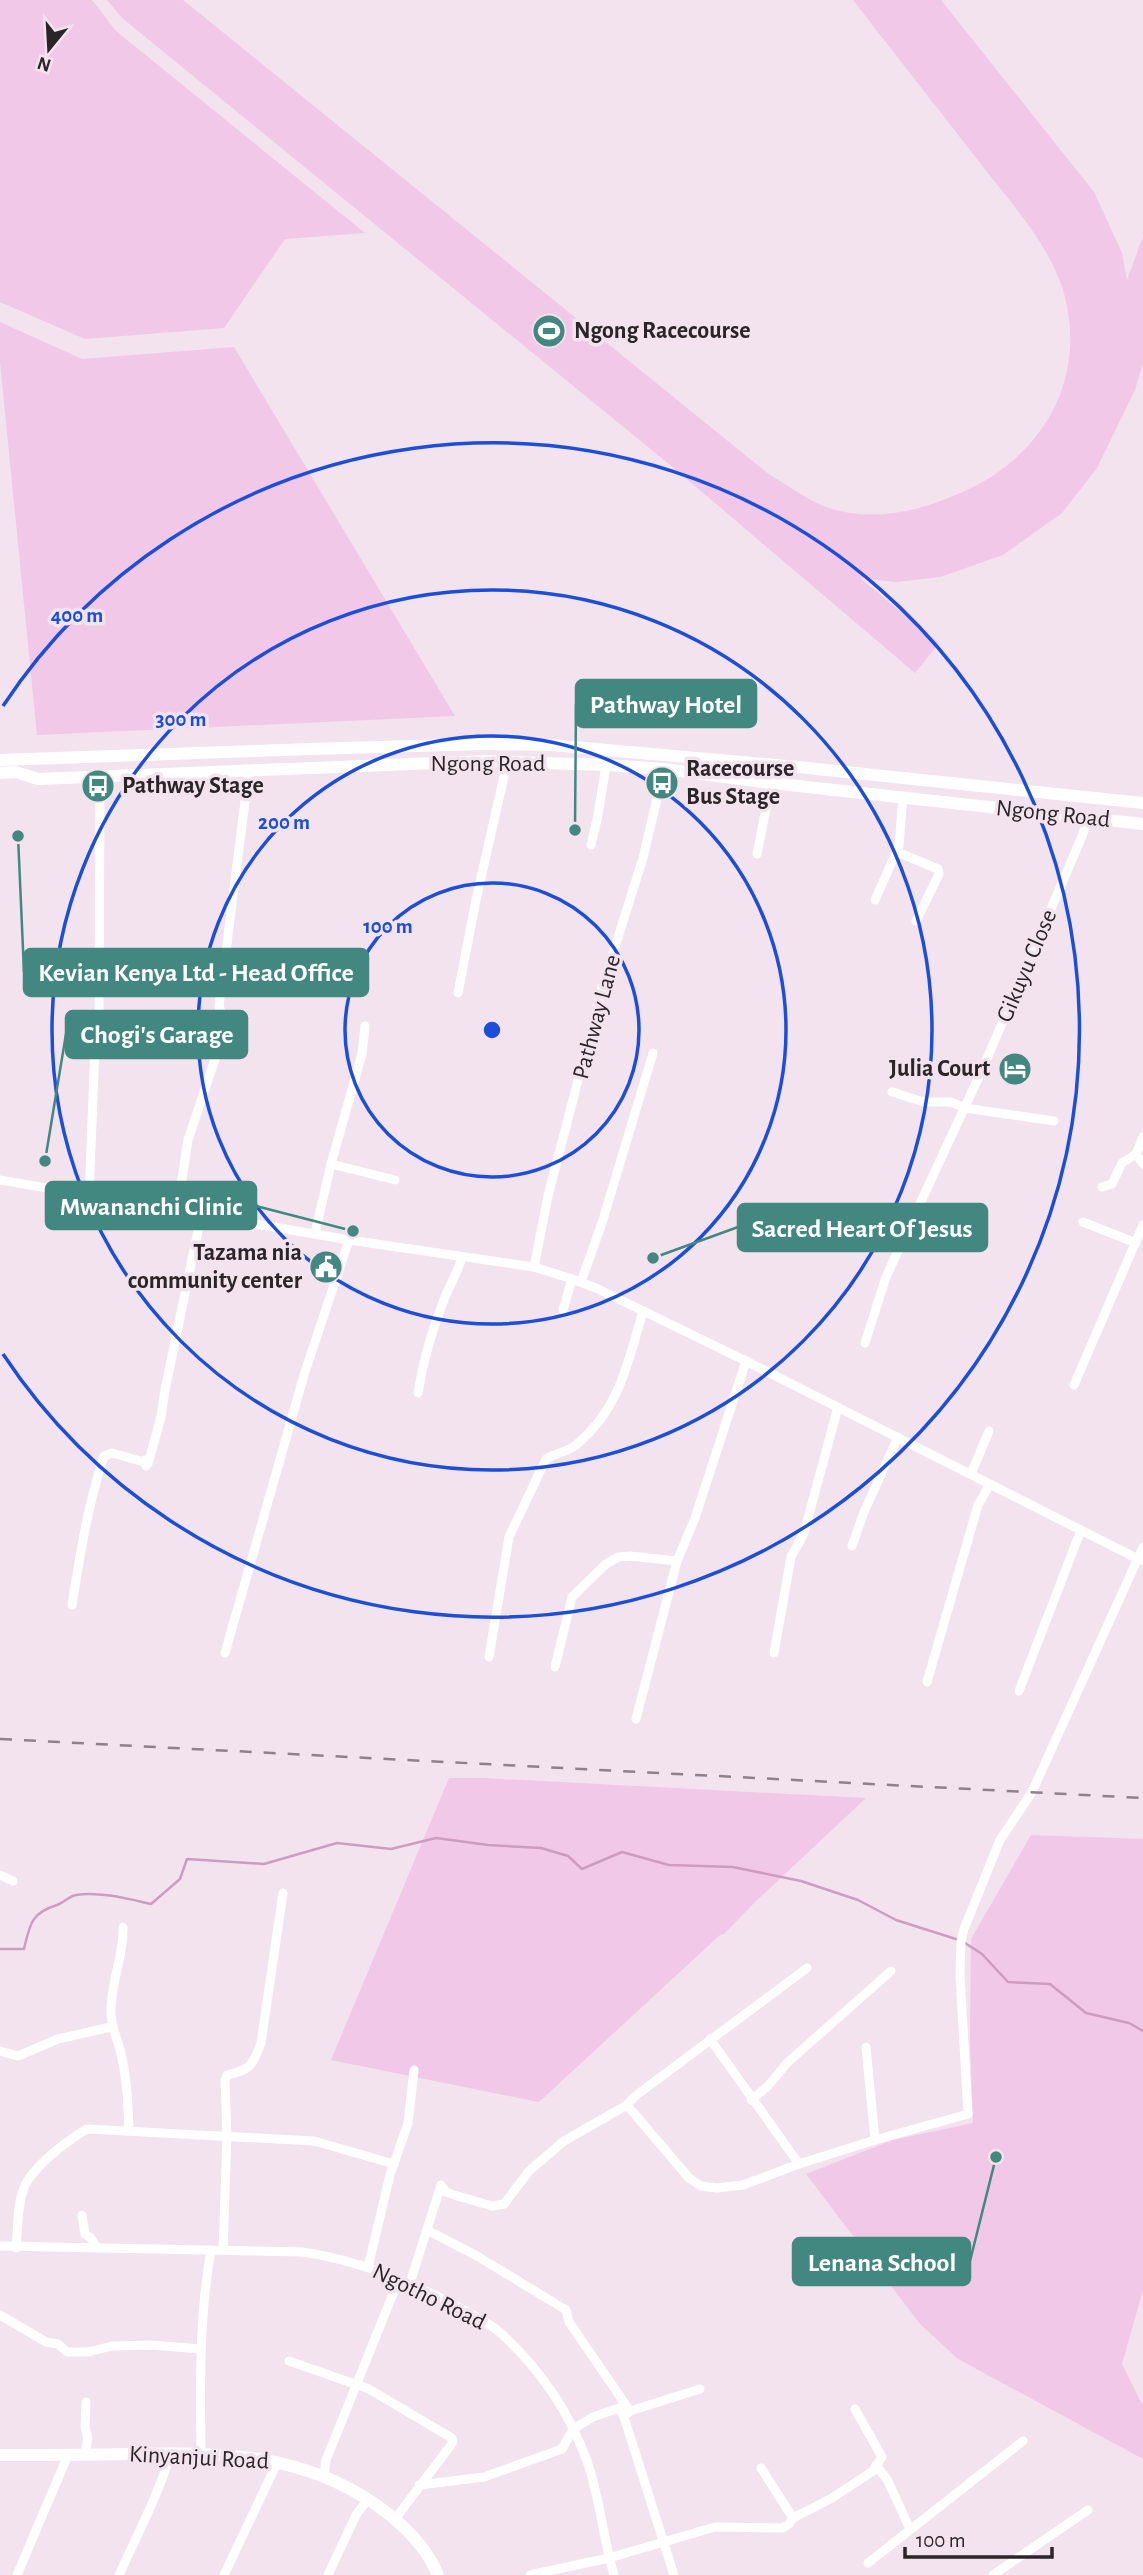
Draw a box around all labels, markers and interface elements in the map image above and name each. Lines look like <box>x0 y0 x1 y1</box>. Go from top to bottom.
north arrow <box>14 14 84 84</box>
text: N <box>35 53 53 75</box>
sports icon: Ngong Racecourse <box>530 312 568 350</box>
place label: Ngong Racecourse <box>574 319 751 343</box>
text: 400 m <box>51 605 103 626</box>
callout: Pathway Hotel <box>576 680 756 727</box>
text: Pathway Hotel <box>590 692 742 718</box>
text: 300 m <box>155 709 207 730</box>
street label: Ngong Road <box>431 752 545 776</box>
place label: Racecourse Bus Stage <box>686 757 794 809</box>
bus stop icon: Racecourse Bus Stage <box>643 764 681 802</box>
bus stop icon: Pathway Stage <box>79 767 117 805</box>
place label: Pathway Stage <box>122 774 264 798</box>
street label: Ngong Road <box>995 796 1111 832</box>
text: 200 m <box>258 812 310 833</box>
street label: Gikuyu Close <box>993 906 1061 1026</box>
text: 100 m <box>363 916 413 937</box>
callout: Kevian Kenya Ltd - Head Office <box>24 949 368 996</box>
street label: Pathway Lane <box>569 952 625 1082</box>
text: Kevian Kenya Ltd - Head Office <box>38 960 354 986</box>
callout: Chogi's Garage <box>66 1011 247 1058</box>
centre of rings <box>480 1018 504 1042</box>
text: Chogi's Garage <box>80 1022 234 1048</box>
hotel icon: Julia Court <box>996 1050 1034 1088</box>
place label: Julia Court <box>889 1057 990 1081</box>
callout: Mwananchi Clinic <box>46 1182 256 1229</box>
text: Mwananchi Clinic <box>60 1194 242 1220</box>
callout: Sacred Heart Of Jesus <box>738 1204 987 1251</box>
text: Sacred Heart Of Jesus <box>751 1216 973 1242</box>
place label: Tazama nia community center <box>128 1241 303 1293</box>
public building icon: Tazama nia community center <box>307 1248 345 1286</box>
callout: Lenana School <box>793 2238 970 2285</box>
text: Lenana School <box>808 2250 956 2276</box>
street label: Ngotho Road <box>369 2259 489 2335</box>
street label: Kinyanjui Road <box>128 2442 270 2474</box>
scale bar <box>905 2516 1052 2560</box>
text: 100 m <box>916 2530 966 2551</box>

